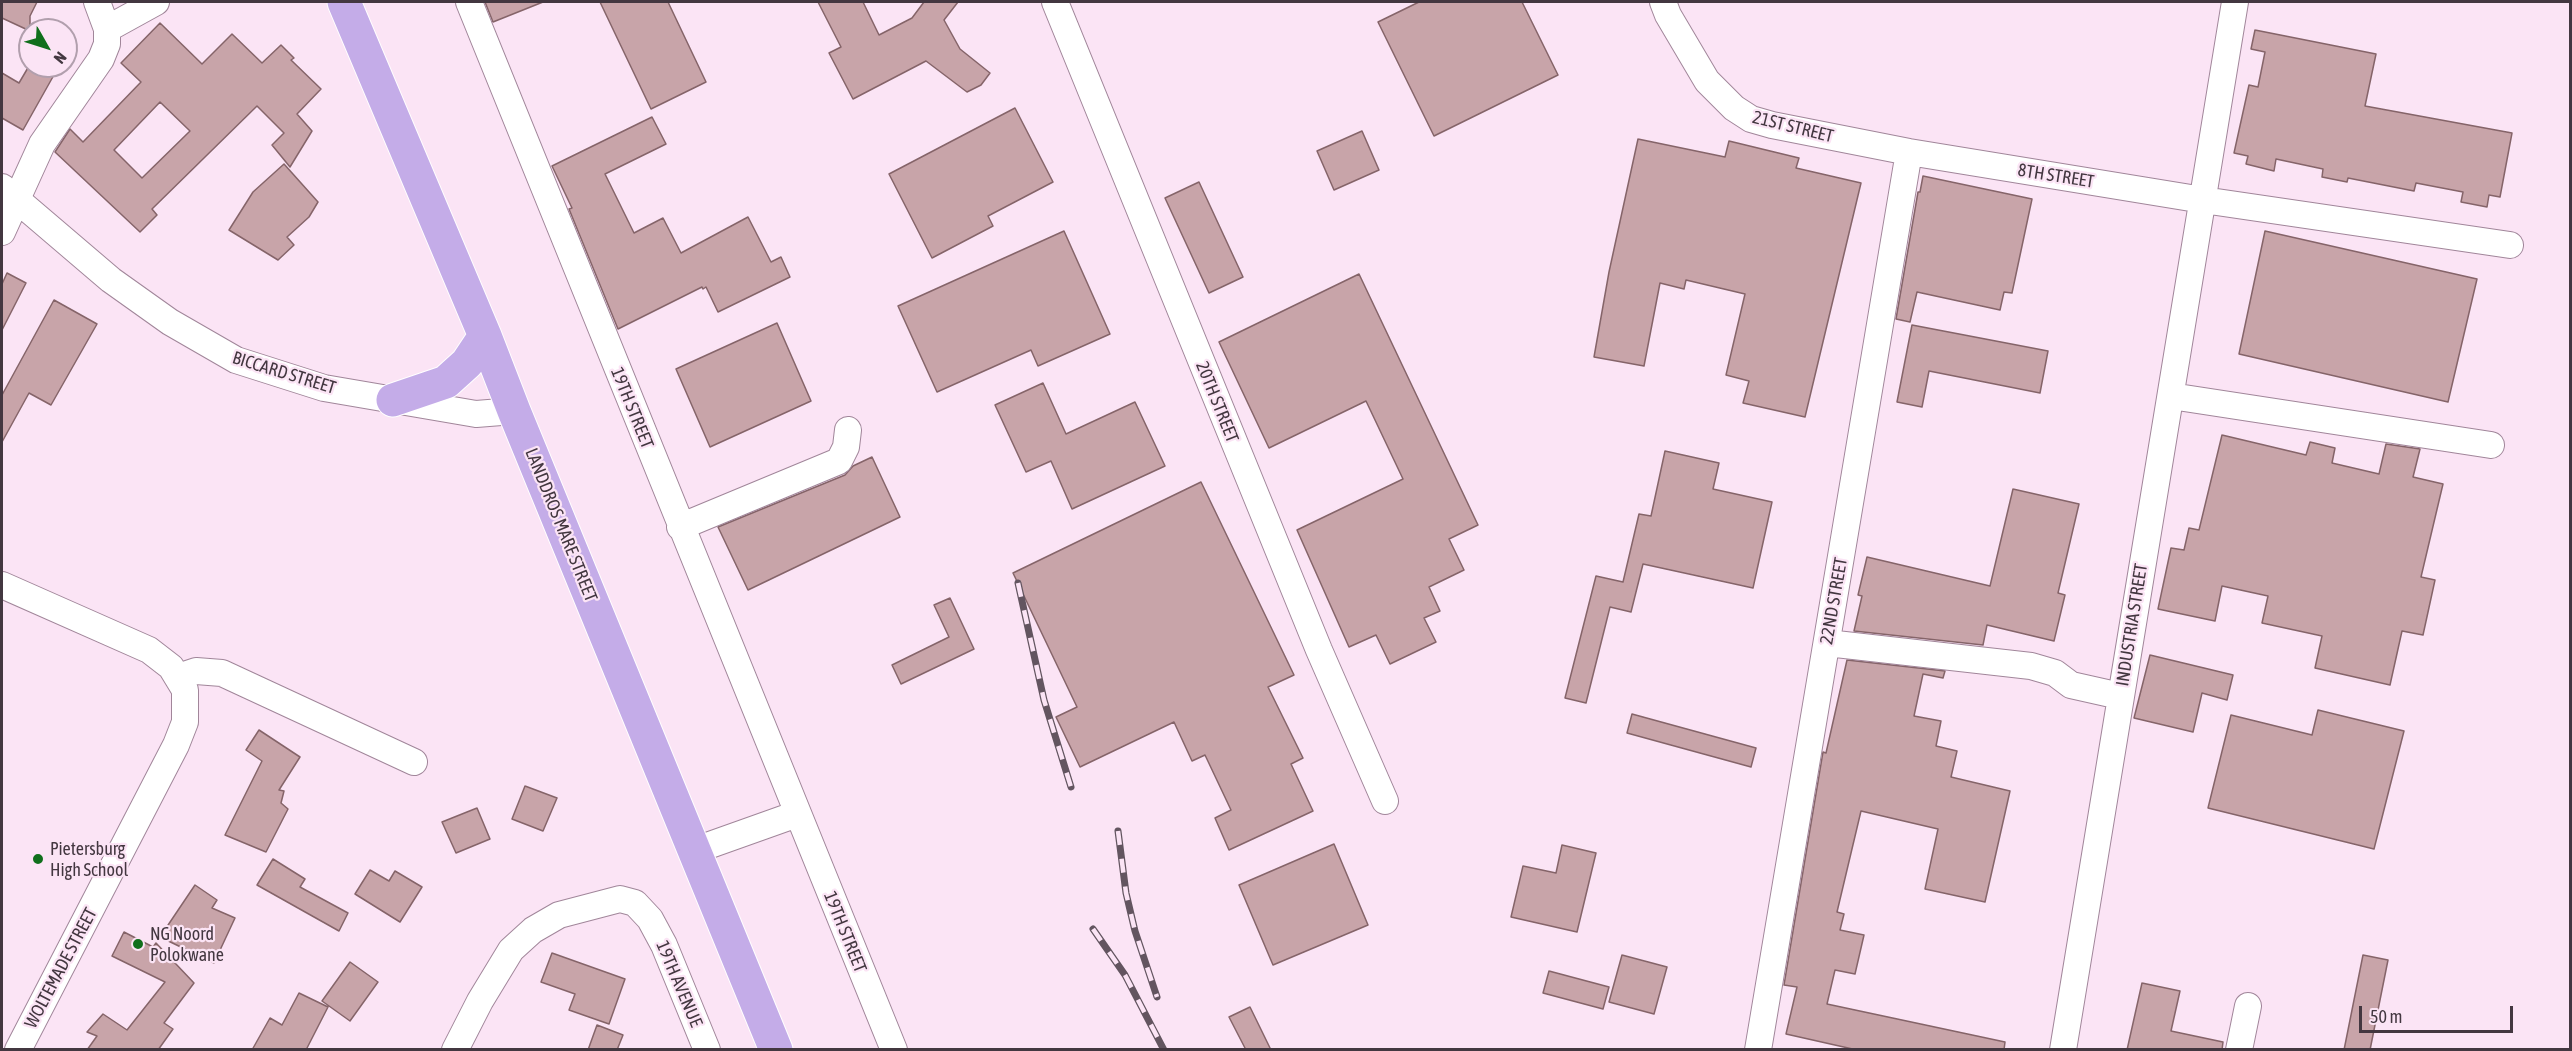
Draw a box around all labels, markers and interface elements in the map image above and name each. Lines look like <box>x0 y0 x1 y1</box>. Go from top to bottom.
north arrow <box>18 18 78 78</box>
text: N <box>50 49 70 67</box>
street label: 21ST STREET <box>1750 107 1836 147</box>
street label: 8TH STREET <box>2016 159 2096 193</box>
street label: BICCARD STREET <box>230 347 338 399</box>
street label: 20TH STREET <box>1191 358 1243 446</box>
street label: 19TH STREET <box>606 364 658 452</box>
street label: LANDDROS MARE STREET <box>520 445 602 605</box>
street label: 22ND STREET <box>1816 556 1852 646</box>
street label: INDUSTRIA STREET <box>2112 562 2152 688</box>
place label: Pietersburg High School <box>50 838 128 880</box>
marker: Pietersburg High School <box>31 852 45 866</box>
street label: 19TH STREET <box>819 888 871 976</box>
street label: WOLTEMADE STREET <box>20 904 102 1032</box>
place label: NG Noord Polokwane <box>150 923 224 966</box>
marker: NG Noord Polokwane <box>131 937 145 951</box>
street label: 19TH AVENUE <box>651 938 707 1030</box>
scale bar <box>2362 994 2516 1032</box>
text: 50 m <box>2370 1006 2402 1027</box>

